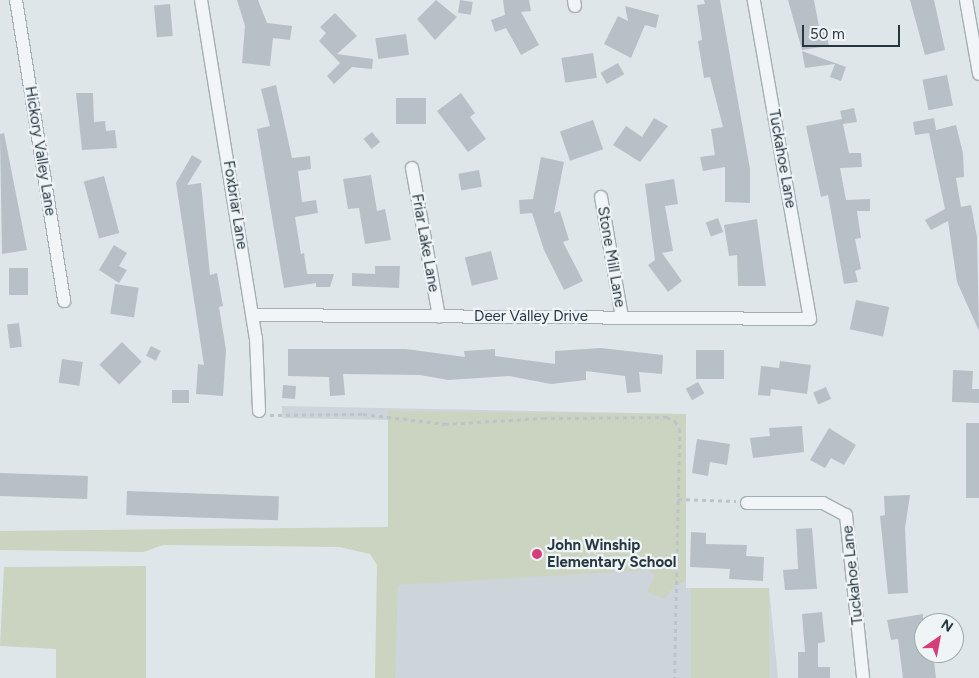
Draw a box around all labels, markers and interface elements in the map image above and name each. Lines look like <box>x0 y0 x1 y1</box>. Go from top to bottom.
scale bar <box>804 15 902 47</box>
text: 50 m <box>810 25 845 43</box>
street label: Hickory Valley Lane <box>21 85 59 217</box>
street label: Tuckahoe Lane <box>764 108 800 210</box>
street label: Foxbriar Lane <box>219 159 251 251</box>
street label: Friar Lake Lane <box>408 192 442 294</box>
street label: Stone Mill Lane <box>593 205 629 309</box>
street label: Deer Valley Drive <box>474 308 588 326</box>
street label: Tuckahoe Lane <box>839 524 867 626</box>
place label: John Winship Elementary School <box>547 536 676 571</box>
marker: John Winship Elementary School <box>531 548 543 560</box>
north arrow <box>914 613 964 663</box>
text: N <box>938 616 956 636</box>

